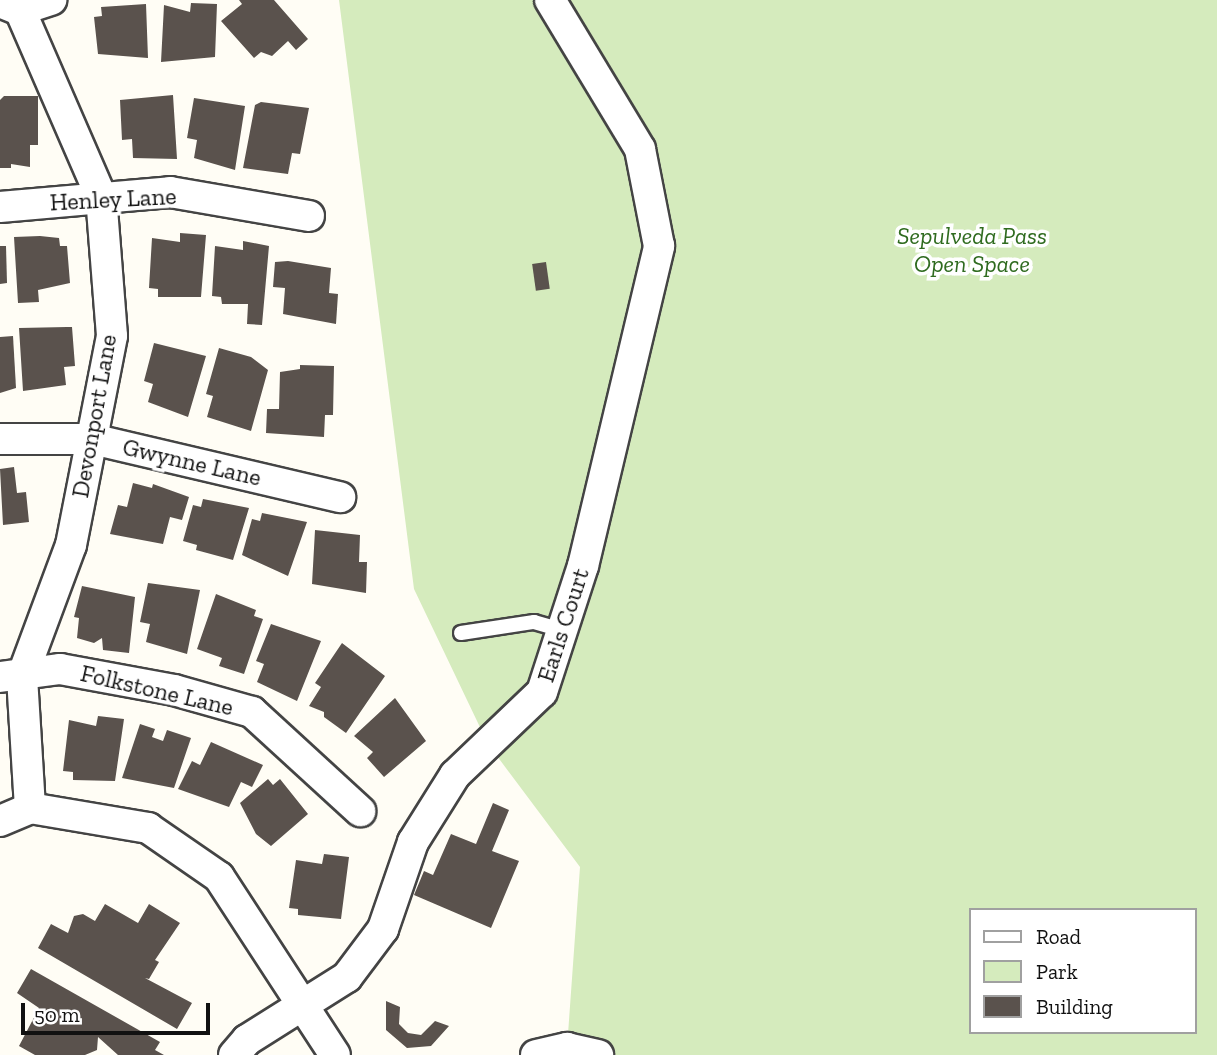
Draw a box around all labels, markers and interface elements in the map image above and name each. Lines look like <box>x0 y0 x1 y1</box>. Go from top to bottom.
street label: Henley Lane <box>49 181 177 217</box>
park label: Sepulveda Pass Open Space <box>897 222 1047 278</box>
street label: Devonport Lane <box>65 332 123 500</box>
street label: Gwynne Lane <box>120 432 264 492</box>
street label: Earls Court <box>531 564 595 686</box>
street label: Folkstone Lane <box>78 658 236 722</box>
legend <box>968 908 1196 1034</box>
text: Road <box>1036 924 1081 949</box>
text: Park <box>1036 959 1078 984</box>
scale bar <box>24 988 214 1032</box>
text: Building <box>1036 994 1113 1019</box>
text: 50 m <box>34 1002 80 1027</box>

